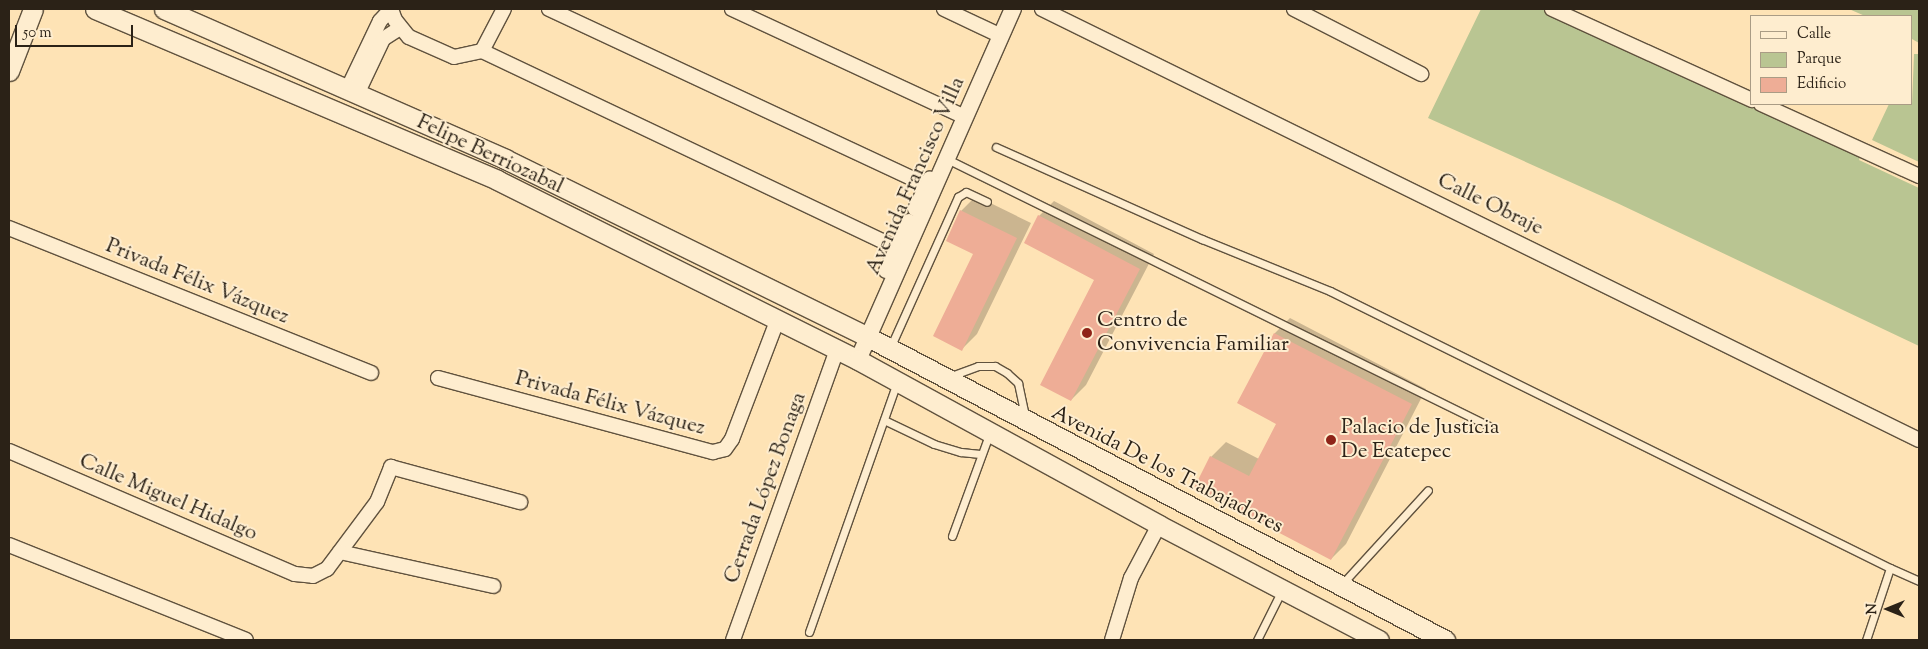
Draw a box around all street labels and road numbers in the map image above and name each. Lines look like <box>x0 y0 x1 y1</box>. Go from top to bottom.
street label: Avenida Francisco Villa <box>861 73 971 279</box>
street label: Felipe Berriozabal <box>413 110 567 200</box>
street label: Calle Obraje <box>1433 169 1547 241</box>
street label: Privada Félix Vázquez <box>102 234 292 330</box>
street label: Privada Félix Vázquez <box>512 367 708 441</box>
street label: Cerrada López Bonaga <box>720 389 812 587</box>
street label: Avenida De los Trabajadores <box>1047 401 1287 539</box>
street label: Calle Miguel Hidalgo <box>75 449 261 547</box>

